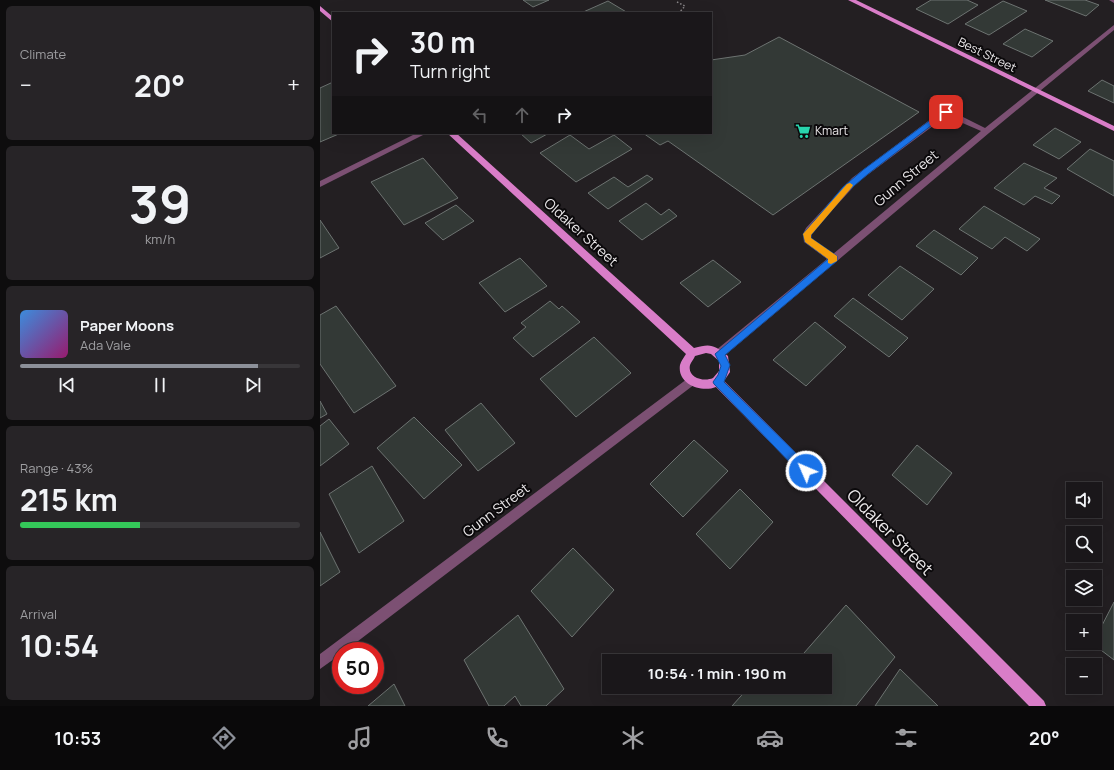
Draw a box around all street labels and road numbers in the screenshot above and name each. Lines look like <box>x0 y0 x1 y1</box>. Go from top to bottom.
street label: Best Street <box>955 33 1019 76</box>
street label: Gunn Street <box>869 145 942 210</box>
street label: Oldaker Street <box>540 193 623 270</box>
street label: Gunn Street <box>459 478 533 541</box>
street label: Oldaker Street <box>842 483 939 580</box>

